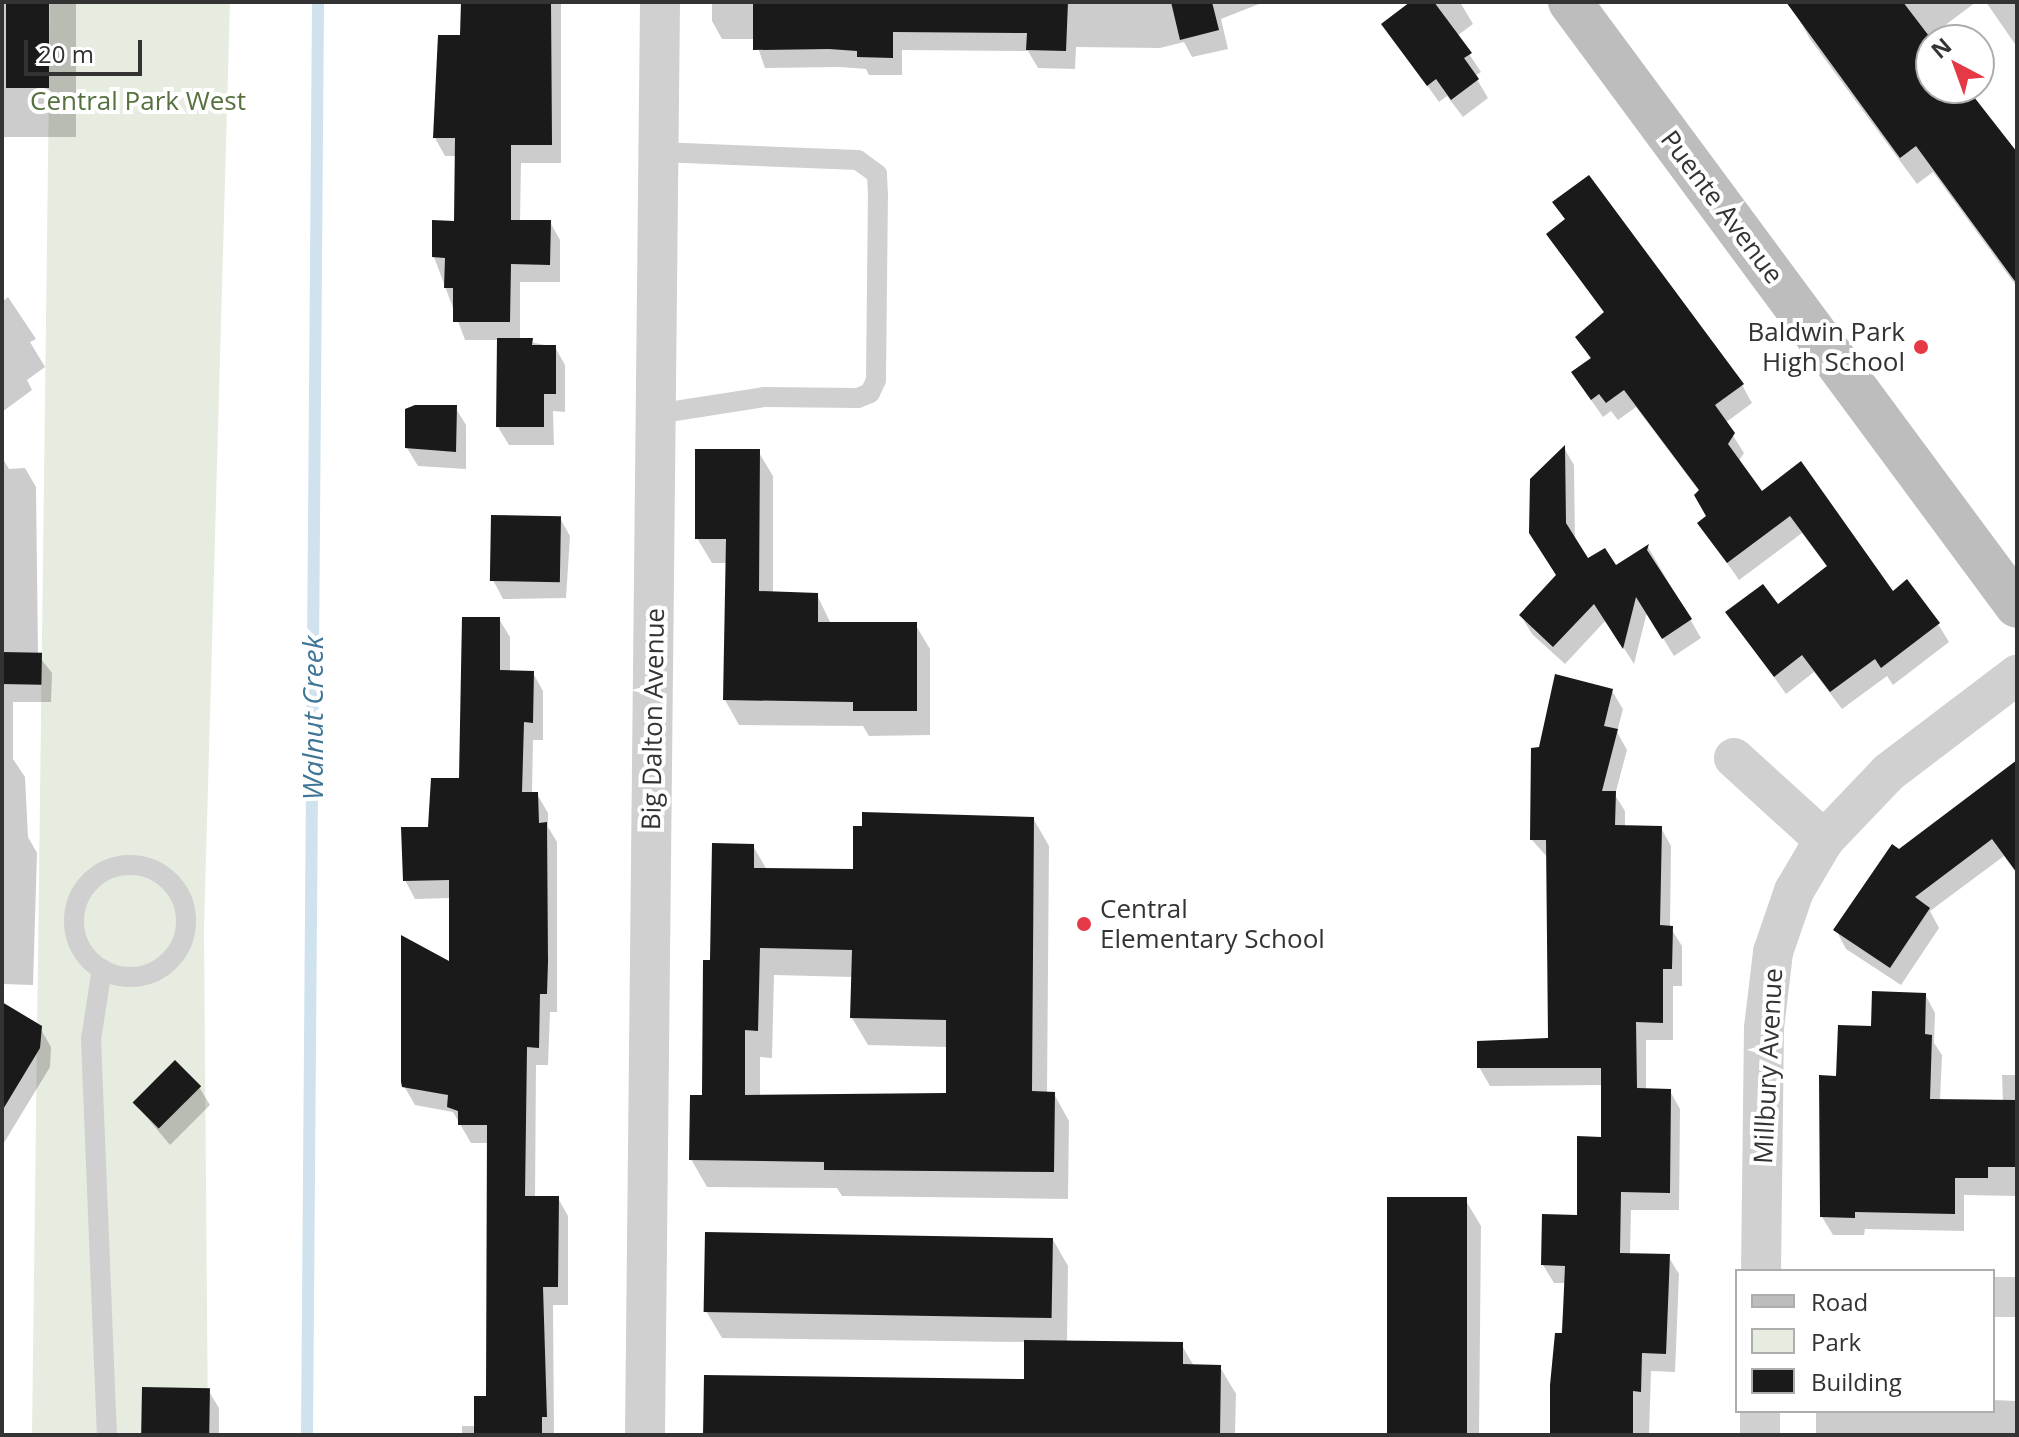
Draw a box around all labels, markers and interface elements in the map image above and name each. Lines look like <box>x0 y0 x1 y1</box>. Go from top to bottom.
scale bar <box>28 24 146 74</box>
north arrow <box>1915 24 1995 104</box>
text: N <box>1924 30 1957 65</box>
text: 20 m <box>38 37 94 70</box>
park label: Central Park West <box>30 85 246 117</box>
street label: Puente Avenue <box>1654 124 1790 290</box>
place label: Baldwin Park High School <box>1748 316 1905 378</box>
marker: Baldwin Park High School <box>1912 338 1930 356</box>
street label: Big Dalton Avenue <box>635 608 671 830</box>
water label: Walnut Creek <box>295 636 329 800</box>
place label: Central Elementary School <box>1100 893 1325 954</box>
marker: Central Elementary School <box>1075 915 1093 933</box>
street label: Millbury Avenue <box>1747 967 1789 1165</box>
legend <box>1735 1269 1995 1413</box>
text: Road <box>1811 1285 1868 1318</box>
text: Park <box>1811 1325 1861 1358</box>
text: Building <box>1811 1365 1902 1398</box>

